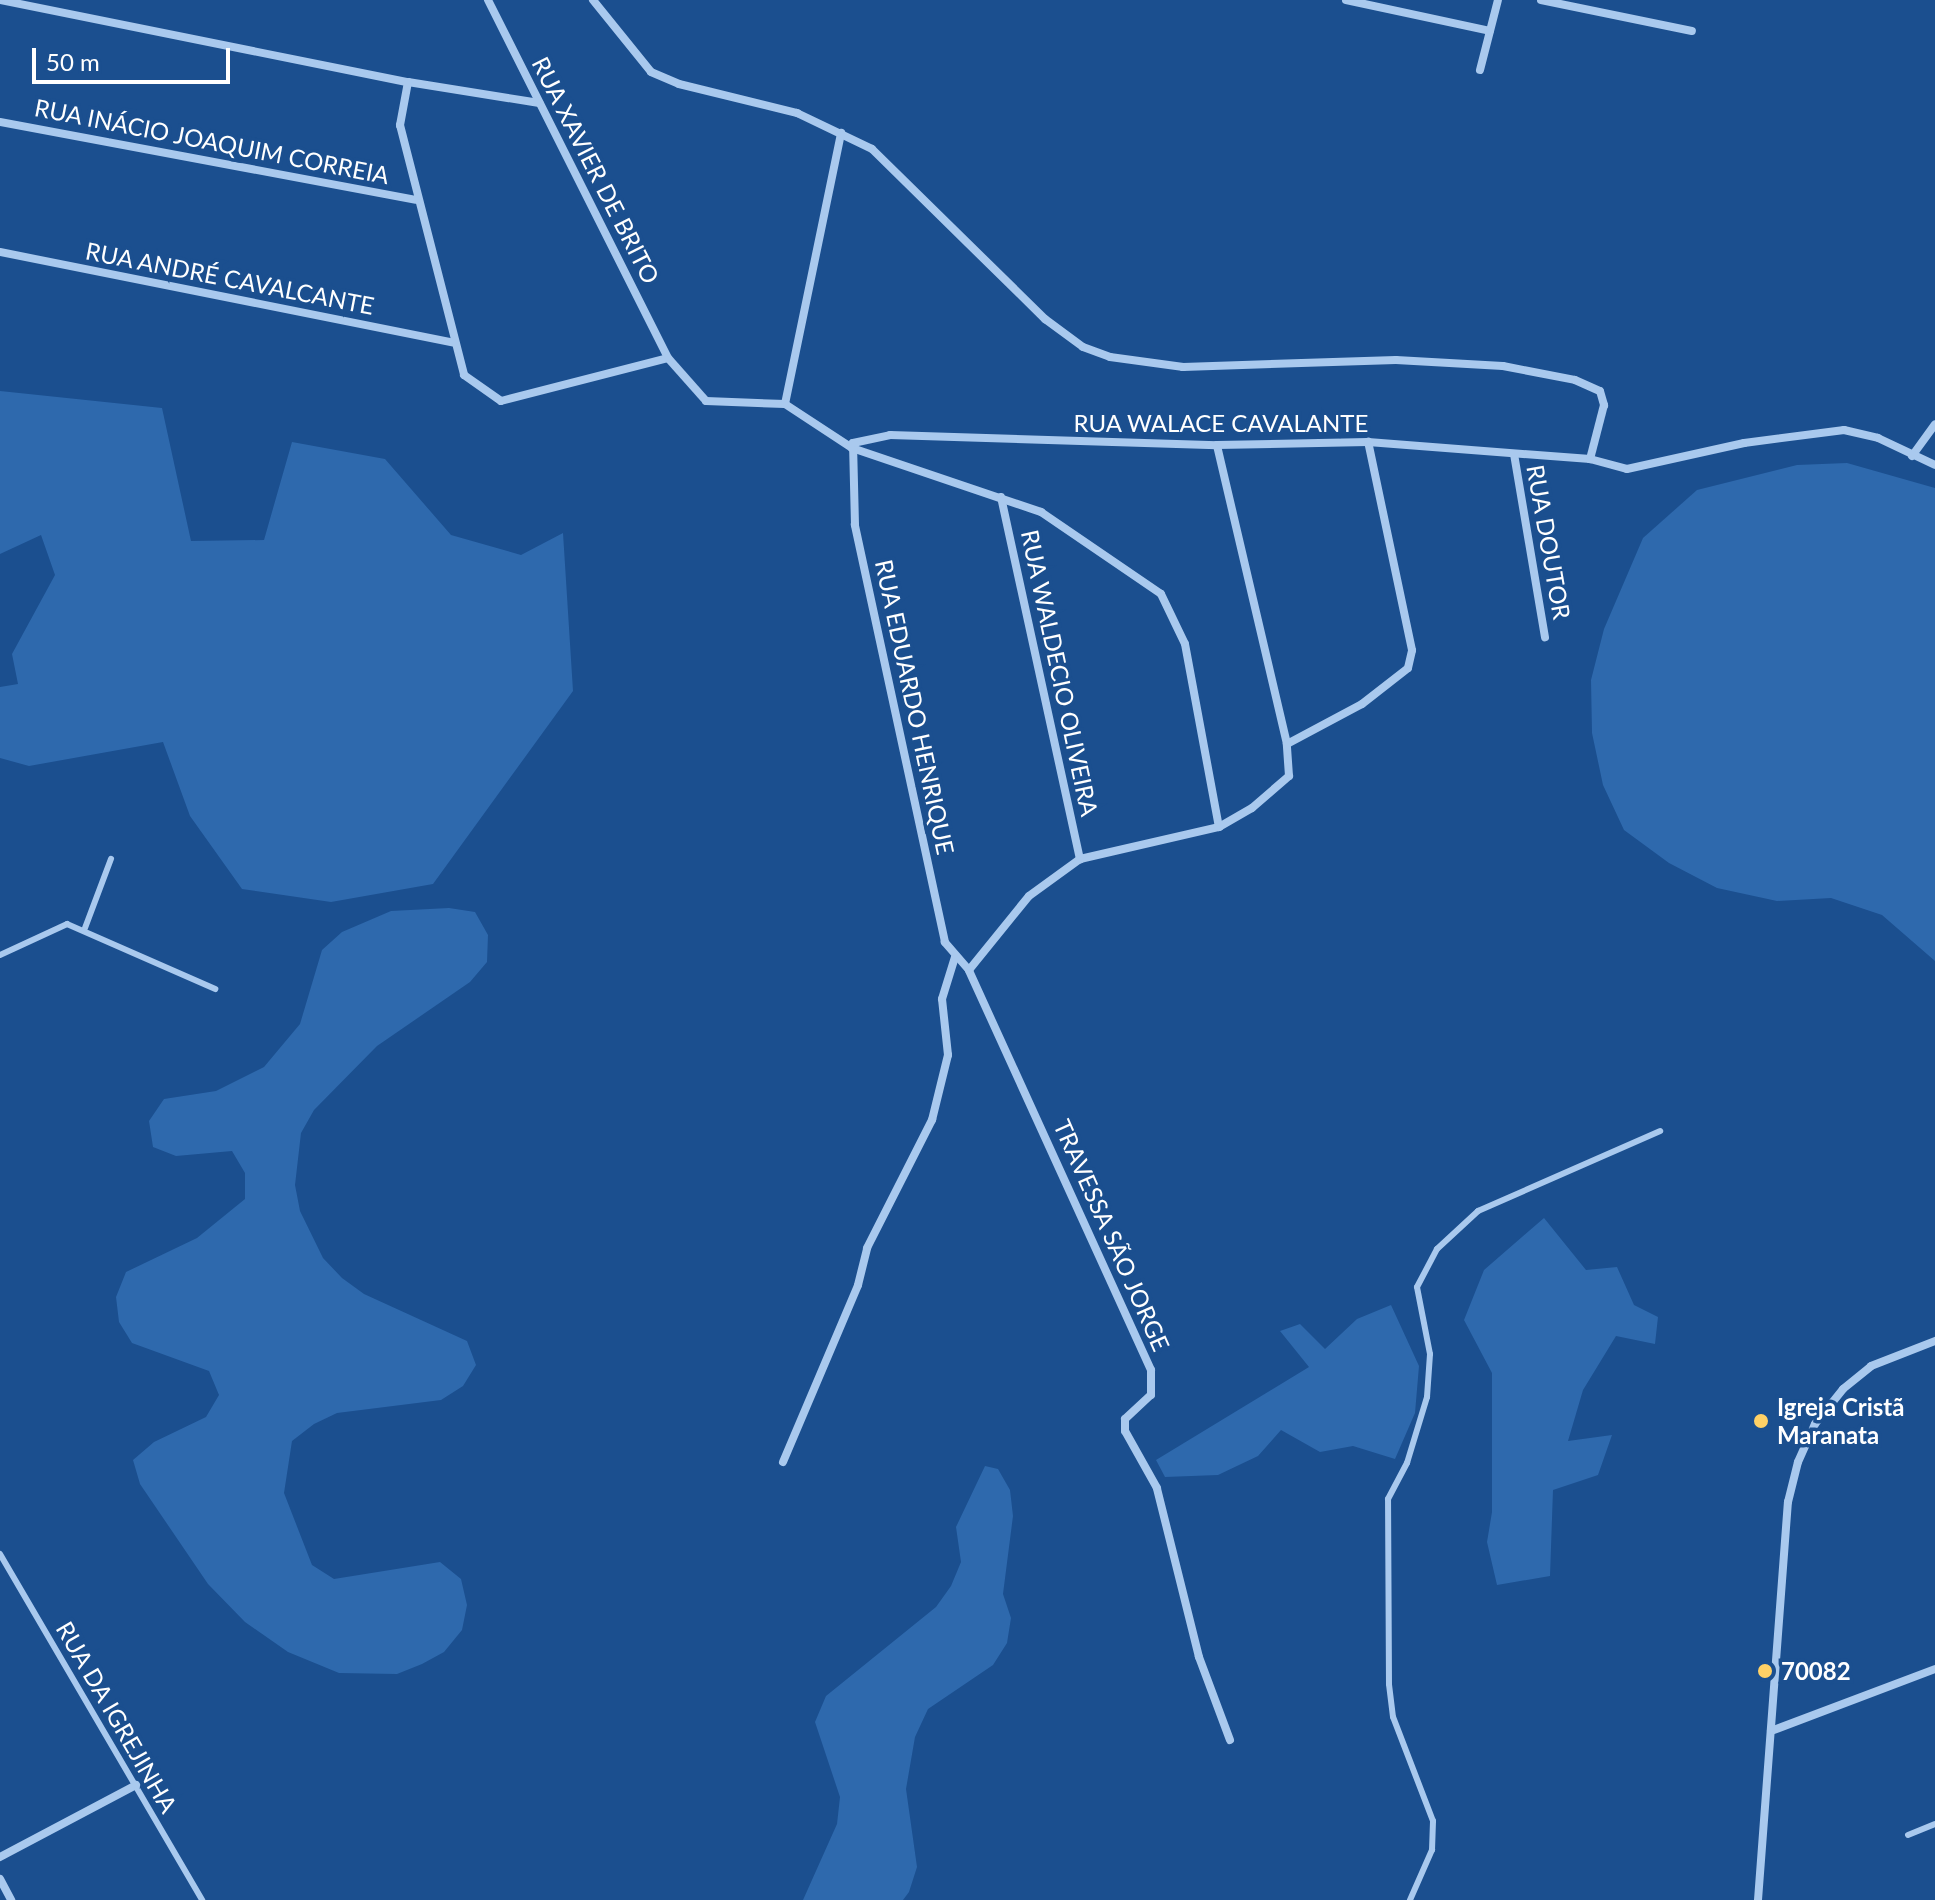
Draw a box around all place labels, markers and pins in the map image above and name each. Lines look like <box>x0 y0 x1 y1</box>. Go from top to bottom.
place label: Igreja Cristã Maranata <box>1777 1393 1904 1449</box>
marker: Igreja Cristã Maranata <box>1752 1412 1770 1430</box>
place label: 70082 <box>1781 1657 1851 1685</box>
marker: 70082 <box>1756 1662 1774 1680</box>

